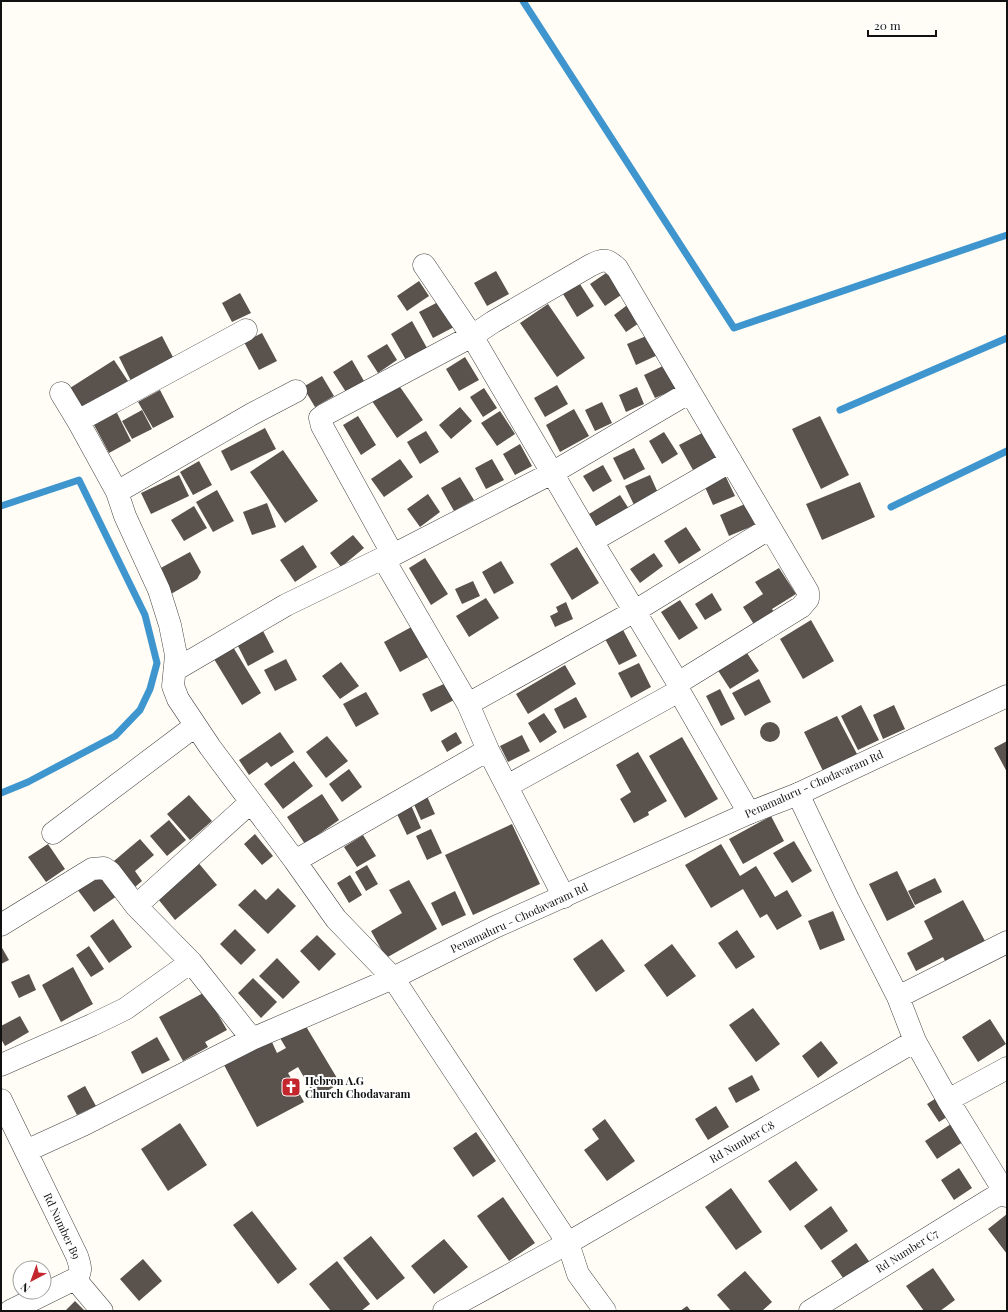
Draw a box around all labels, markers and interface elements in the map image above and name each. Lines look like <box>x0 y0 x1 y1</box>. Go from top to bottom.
scale bar <box>868 12 936 38</box>
text: 20 m <box>874 17 901 33</box>
street label: Penamaluru - Chodavaram Rd <box>742 746 886 821</box>
street label: Penamaluru - Chodavaram Rd <box>448 879 590 956</box>
place label: Hebron A.G Church Chodavaram <box>305 1073 411 1101</box>
church icon: Hebron A.G Church Chodavaram <box>280 1076 302 1098</box>
street label: Rd Number C8 <box>707 1117 777 1166</box>
street label: Rd Number B9 <box>41 1190 85 1262</box>
street label: Rd Number C7 <box>873 1225 941 1276</box>
north arrow <box>12 1260 52 1300</box>
text: N <box>17 1280 33 1296</box>

